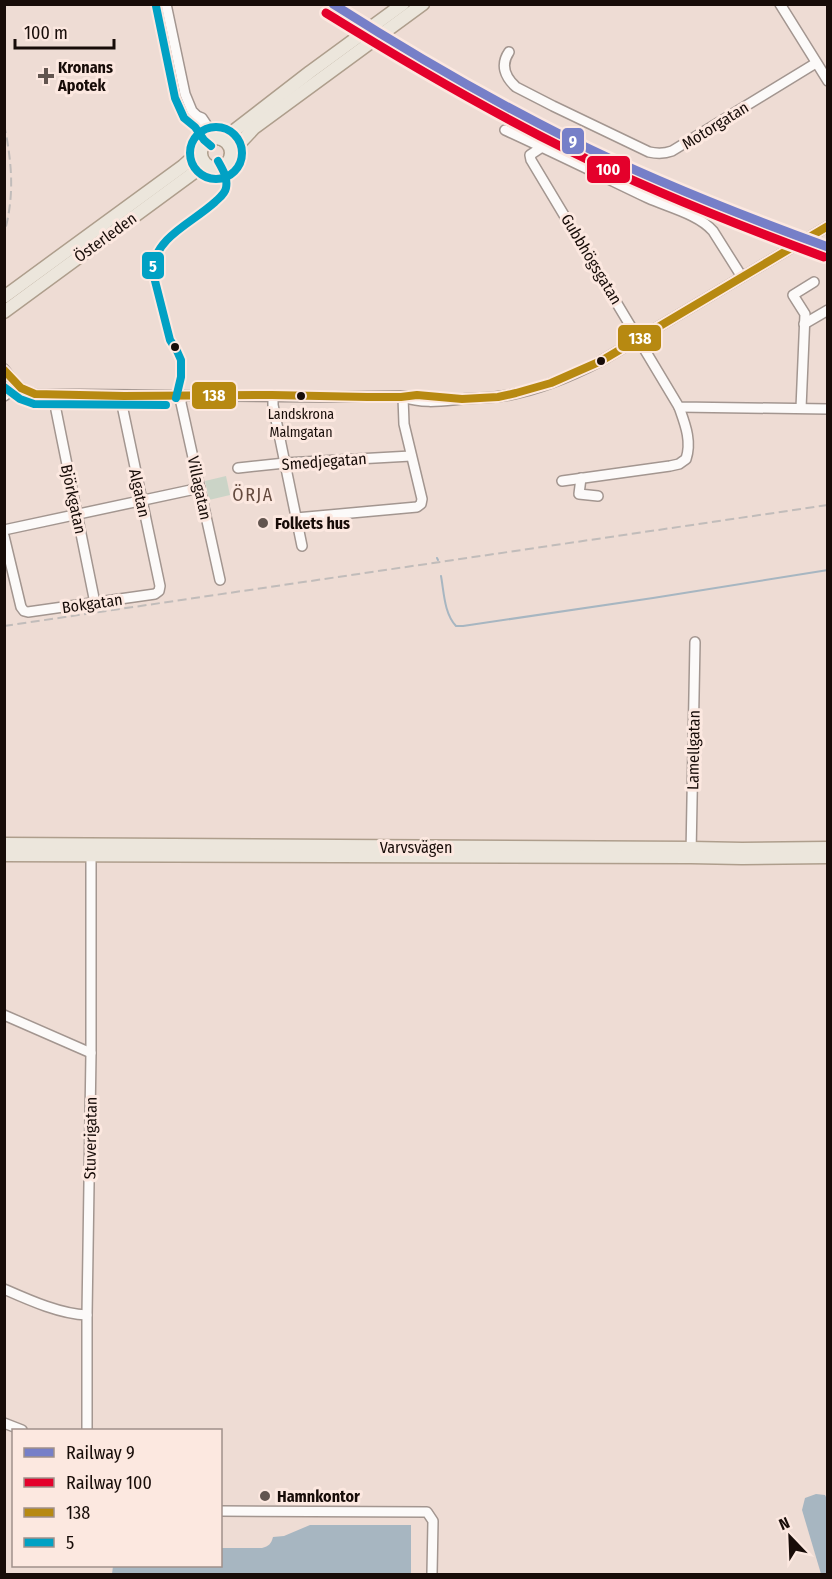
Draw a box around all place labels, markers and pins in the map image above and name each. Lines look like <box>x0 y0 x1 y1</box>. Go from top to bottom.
place label: Kronans Apotek <box>57 58 113 95</box>
marker: Kronans Apotek <box>39 69 53 83</box>
unlabelled marker <box>169 341 181 353</box>
unlabelled marker <box>595 355 607 367</box>
marker: Landskrona Malmgatan <box>295 390 307 402</box>
place label: Landskrona Malmgatan <box>268 406 334 441</box>
place label: Folkets hus <box>275 514 350 533</box>
marker: Folkets hus <box>256 516 270 530</box>
place label: Hamnkontor <box>277 1487 360 1506</box>
marker: Hamnkontor <box>258 1489 272 1503</box>

